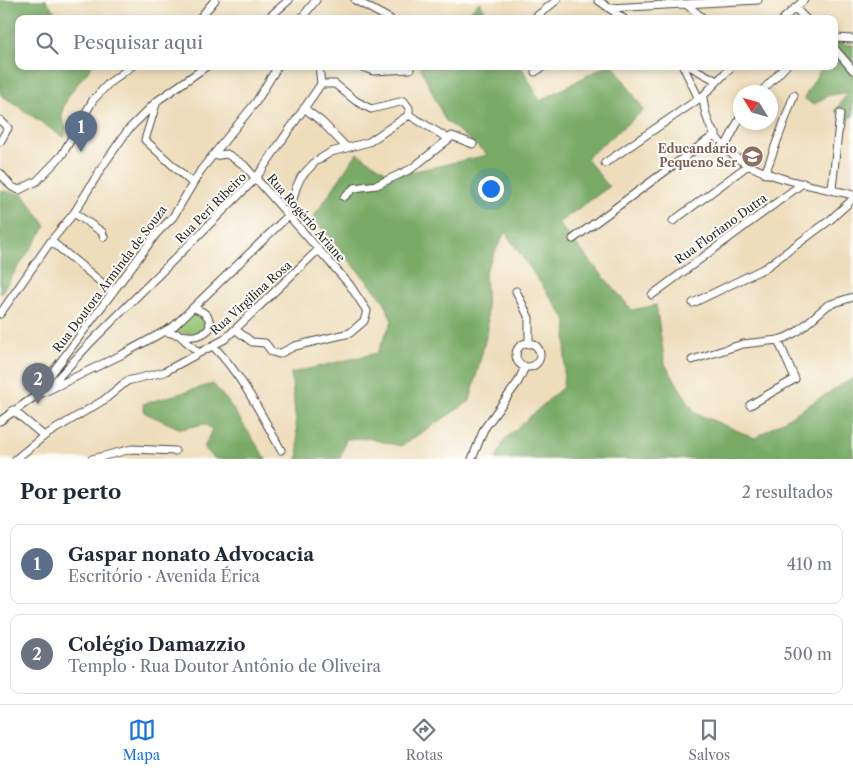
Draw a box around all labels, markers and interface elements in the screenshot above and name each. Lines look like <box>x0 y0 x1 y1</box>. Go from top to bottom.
search box <box>15 15 838 70</box>
icon: search <box>33 29 61 57</box>
text: Pesquisar aqui <box>73 31 203 54</box>
north arrow <box>733 85 778 130</box>
pin: 1 <box>65 111 97 152</box>
place label: Educandário Pequeno Ser <box>658 141 737 170</box>
school or university icon: Educandário Pequeno Ser <box>741 144 765 168</box>
street label: Rua Peri Ribeiro <box>172 169 249 246</box>
street label: Rua Rogério Ariane <box>264 171 349 265</box>
your location <box>478 176 504 202</box>
street label: Rua Floriano Dutra <box>672 190 770 267</box>
street label: Rua Doutora Arminda de Souza <box>49 202 170 355</box>
street label: Rua Virgilina Rosa <box>207 257 295 338</box>
pin: 2 <box>22 363 54 404</box>
text: Por perto <box>20 479 121 504</box>
text: 2 resultados <box>742 482 833 502</box>
text: Gaspar nonato Advocacia <box>68 543 314 566</box>
text: 1 <box>33 554 41 574</box>
text: 410 m <box>787 554 832 574</box>
text: Escritório · Avenida Érica <box>68 566 260 586</box>
text: Colégio Damazzio <box>68 633 246 656</box>
text: 2 <box>32 644 42 664</box>
text: 500 m <box>784 644 832 664</box>
text: Templo · Rua Doutor Antônio de Oliveira <box>68 656 381 676</box>
tab: Mapa <box>123 716 160 764</box>
tab: Rotas <box>406 716 443 764</box>
tab: Salvos <box>689 716 730 764</box>

